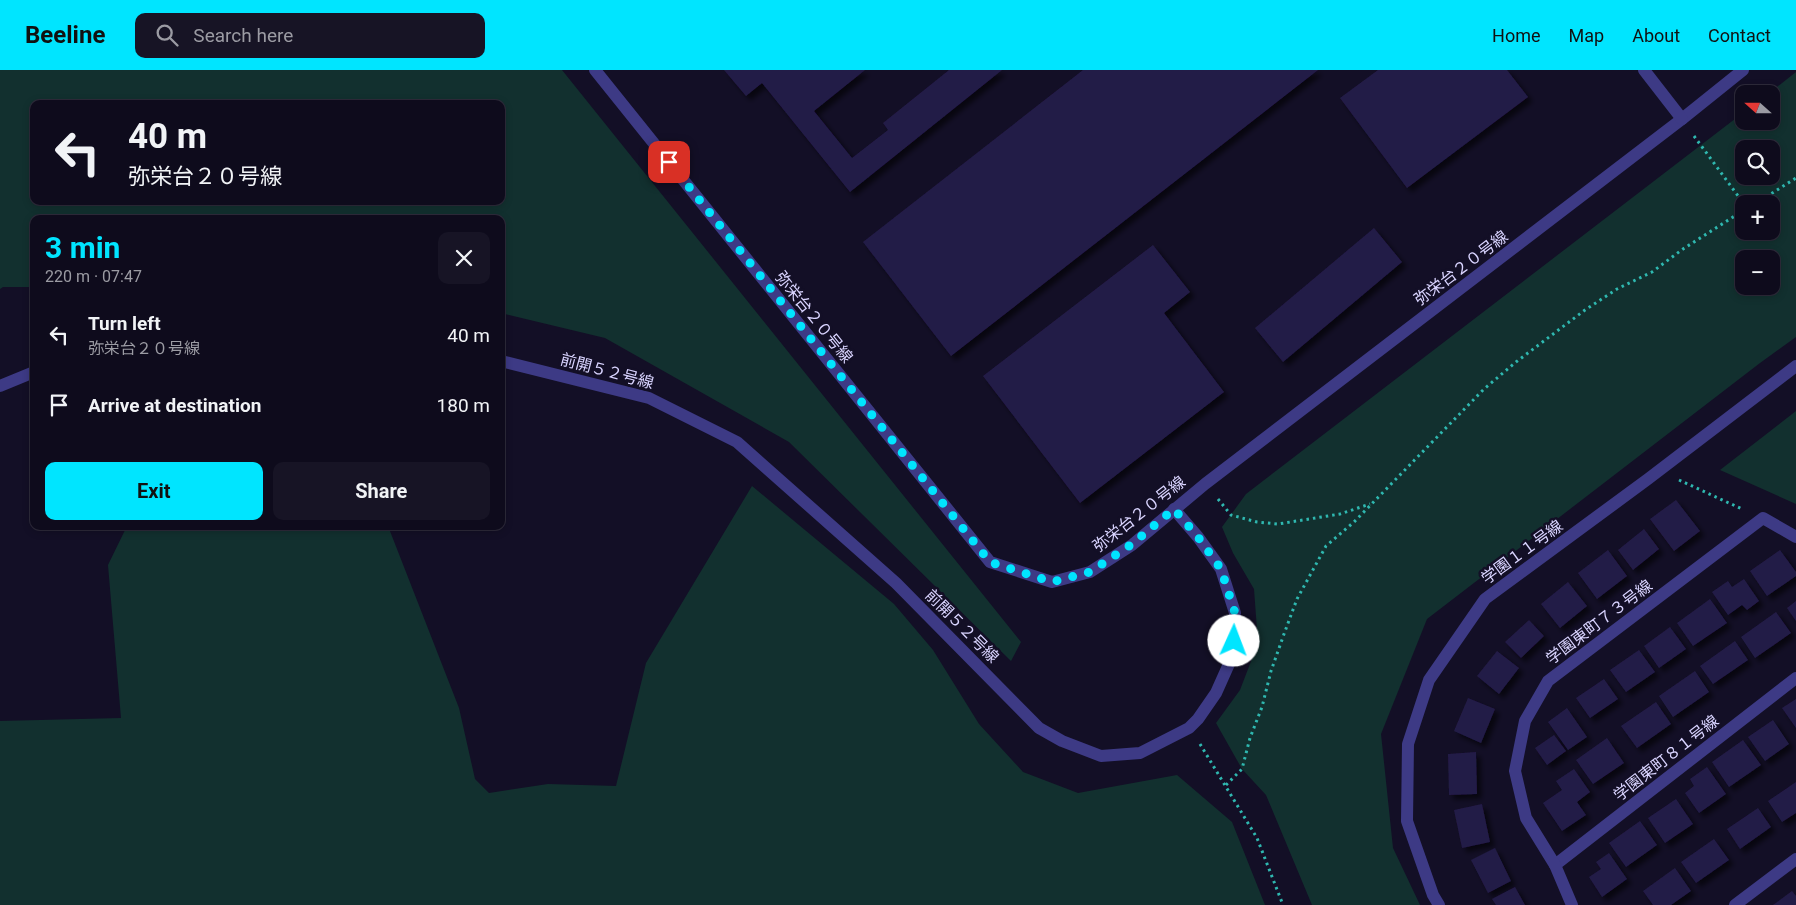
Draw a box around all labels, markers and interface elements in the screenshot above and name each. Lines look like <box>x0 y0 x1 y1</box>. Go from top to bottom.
search box <box>135 13 485 58</box>
text: Beeline <box>25 21 105 49</box>
icon: search <box>153 21 181 49</box>
text: Search here <box>193 24 293 47</box>
text: Home <box>1492 25 1541 46</box>
text: Map <box>1569 25 1604 46</box>
text: About <box>1632 25 1680 46</box>
text: Contact <box>1708 25 1771 46</box>
north arrow <box>1735 85 1780 130</box>
map controls <box>1735 85 1780 295</box>
text: 40 m <box>128 116 207 157</box>
icon: left <box>45 120 110 185</box>
button: search <box>1735 140 1780 185</box>
pin <box>648 141 690 183</box>
icon: arrive <box>655 148 683 176</box>
text: 弥栄台２０号線 <box>128 164 282 189</box>
button: + <box>1735 195 1780 240</box>
street label: 弥栄台２０号線 <box>1411 227 1511 309</box>
text: 3 min <box>45 230 120 265</box>
button: close <box>438 232 490 284</box>
button: − <box>1735 250 1780 295</box>
text: 220 m · 07:47 <box>45 267 142 286</box>
street label: 弥栄台２０号線 <box>771 267 857 367</box>
text: Turn left <box>88 312 161 335</box>
icon: left <box>45 321 73 349</box>
text: 40 m <box>447 324 490 347</box>
text: 弥栄台２０号線 <box>88 339 200 358</box>
street label: 前開５２号線 <box>558 349 656 393</box>
icon: arrive <box>45 391 73 419</box>
text: Arrive at destination <box>88 394 261 417</box>
text: 180 m <box>437 394 490 417</box>
button: Exit <box>45 462 263 520</box>
button: Share <box>273 462 490 520</box>
street label: 弥栄台２０号線 <box>1089 472 1189 556</box>
street label: 学園１１号線 <box>1478 516 1566 588</box>
street label: 学園東町７３号線 <box>1542 576 1656 668</box>
street label: 前開５２号線 <box>921 585 1003 667</box>
position arrow <box>1207 614 1259 666</box>
street label: 学園東町８１号線 <box>1610 711 1722 805</box>

